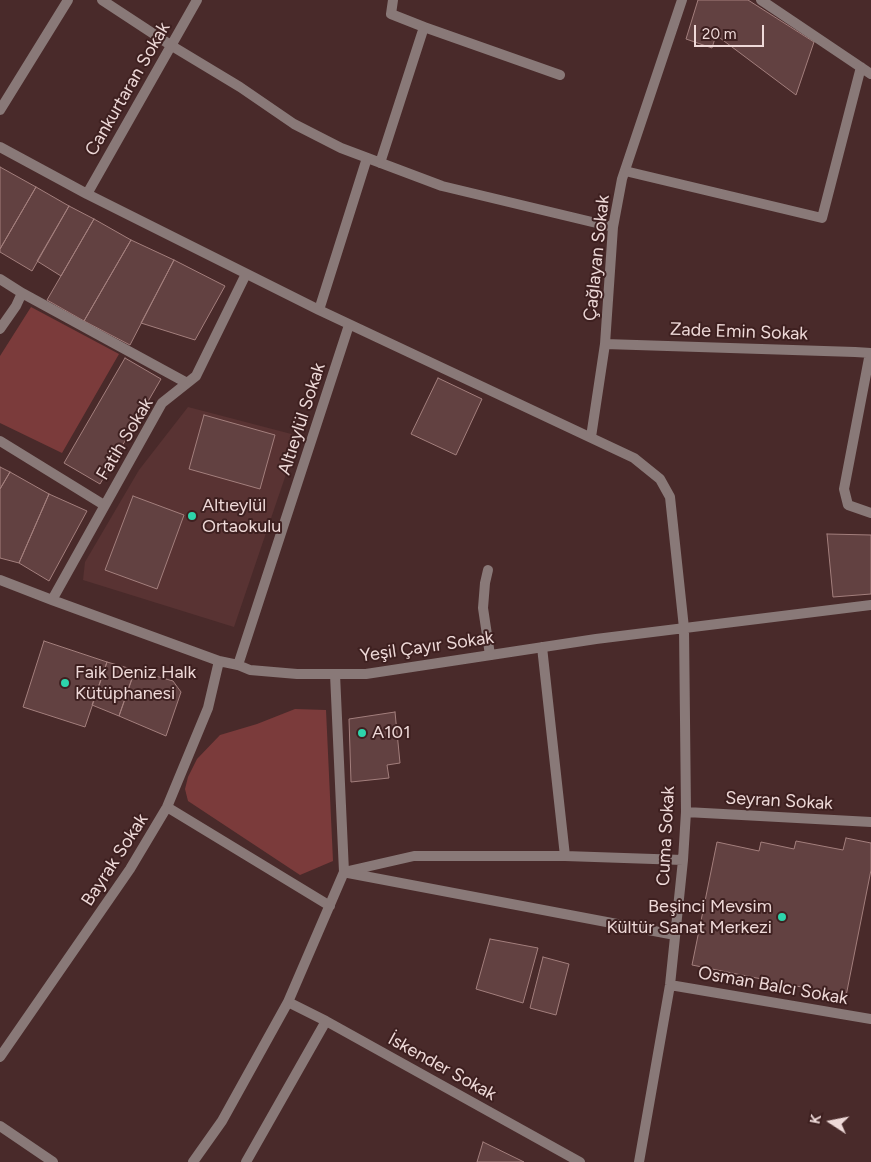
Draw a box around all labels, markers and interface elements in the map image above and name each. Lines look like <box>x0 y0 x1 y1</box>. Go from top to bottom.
scale bar <box>696 15 766 47</box>
street label: Cankurtaran Sokak <box>81 18 175 160</box>
text: 20 m <box>702 25 736 43</box>
street label: Çağlayan Sokak <box>580 194 614 322</box>
street label: Zade Emin Sokak <box>670 319 808 345</box>
street label: Altıeylül Sokak <box>274 360 330 478</box>
street label: Fatih Sokak <box>92 394 158 484</box>
place label: Altıeylül Ortaokulu <box>202 495 281 538</box>
marker: Altıeylül Ortaokulu <box>186 510 198 522</box>
street label: Yeşil Çayır Sokak <box>359 627 495 667</box>
place label: Faik Deniz Halk Kütüphanesi <box>75 662 196 704</box>
marker: Faik Deniz Halk Kütüphanesi <box>59 677 71 689</box>
place label: A101 <box>372 722 411 744</box>
marker: A101 <box>356 727 368 739</box>
street label: Cuma Sokak <box>653 786 679 886</box>
street label: Seyran Sokak <box>725 787 833 815</box>
street label: Bayrak Sokak <box>77 810 153 910</box>
place label: Beşinci Mevsim Kültür Sanat Merkezi <box>606 896 772 939</box>
marker: Beşinci Mevsim Kültür Sanat Merkezi <box>776 911 788 923</box>
street label: Osman Balcı Sokak <box>696 962 850 1010</box>
street label: İskender Sokak <box>384 1028 500 1106</box>
north arrow <box>806 1097 856 1147</box>
text: K <box>807 1113 825 1125</box>

